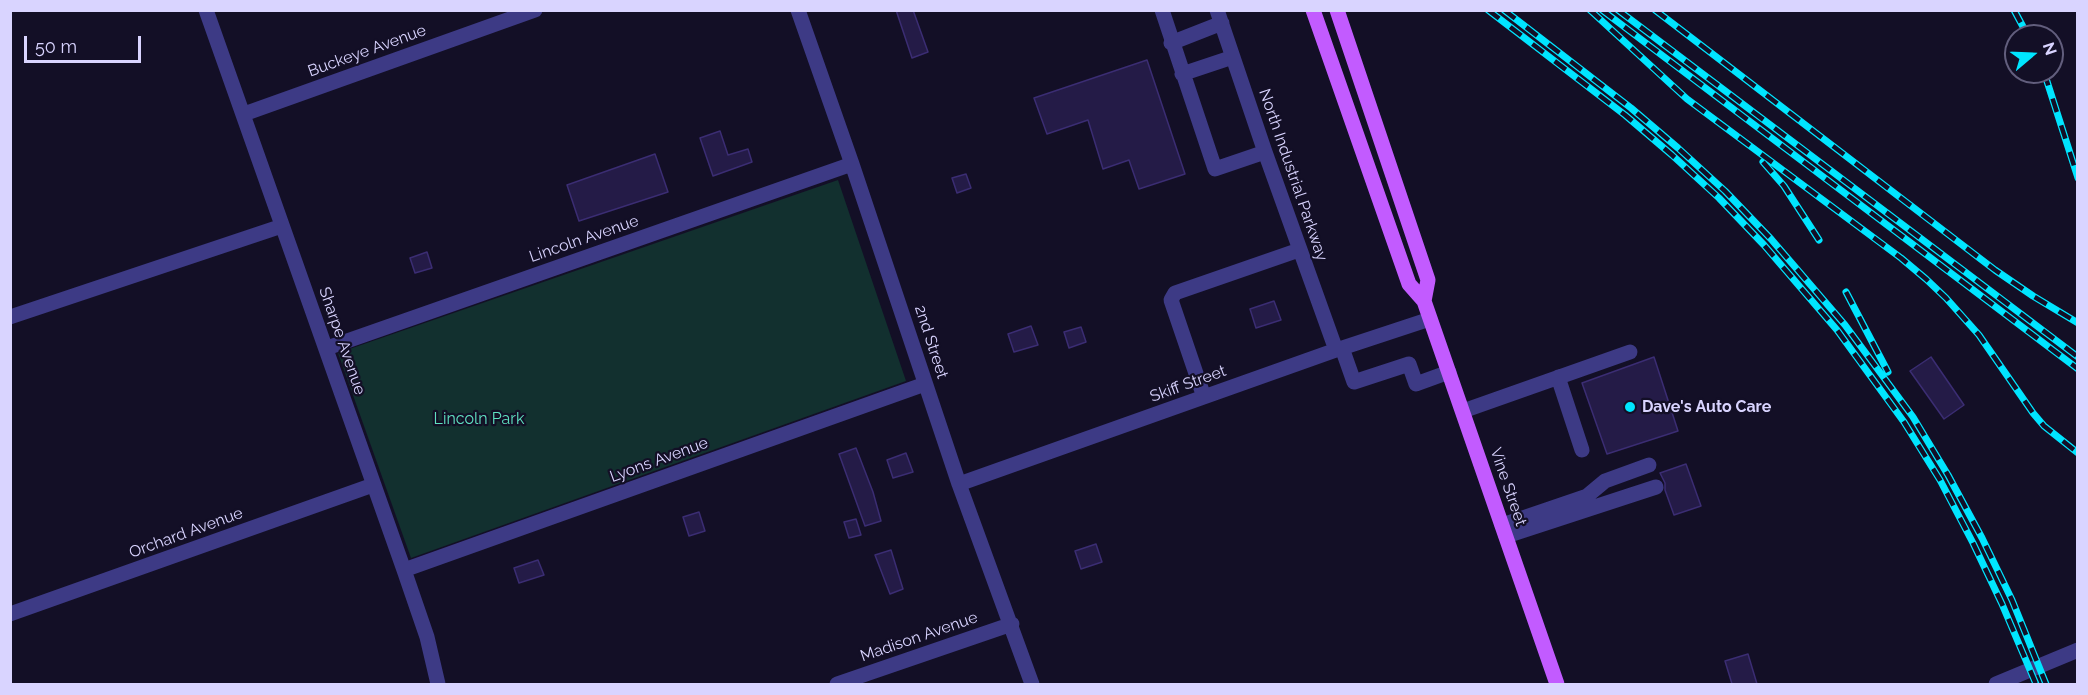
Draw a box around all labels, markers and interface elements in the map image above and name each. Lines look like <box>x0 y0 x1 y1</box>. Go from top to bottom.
street label: Buckeye Avenue <box>305 21 429 81</box>
scale bar <box>27 24 144 62</box>
north arrow <box>2004 24 2064 84</box>
text: 50 m <box>35 36 77 57</box>
text: N <box>2039 40 2061 57</box>
street label: North Industrial Parkway <box>1254 86 1332 264</box>
street label: Lincoln Avenue <box>527 211 641 267</box>
street label: Sharpe Avenue <box>315 285 369 397</box>
street label: 2nd Street <box>910 303 952 381</box>
street label: Skiff Street <box>1147 361 1229 407</box>
place label: Dave's Auto Care <box>1642 397 1771 417</box>
marker: Dave's Auto Care <box>1623 400 1637 414</box>
park label: Lincoln Park <box>434 409 524 429</box>
street label: Lyons Avenue <box>607 433 711 487</box>
street label: Vine Street <box>1486 445 1530 529</box>
street label: Orchard Avenue <box>126 504 246 562</box>
street label: Madison Avenue <box>858 608 980 666</box>

